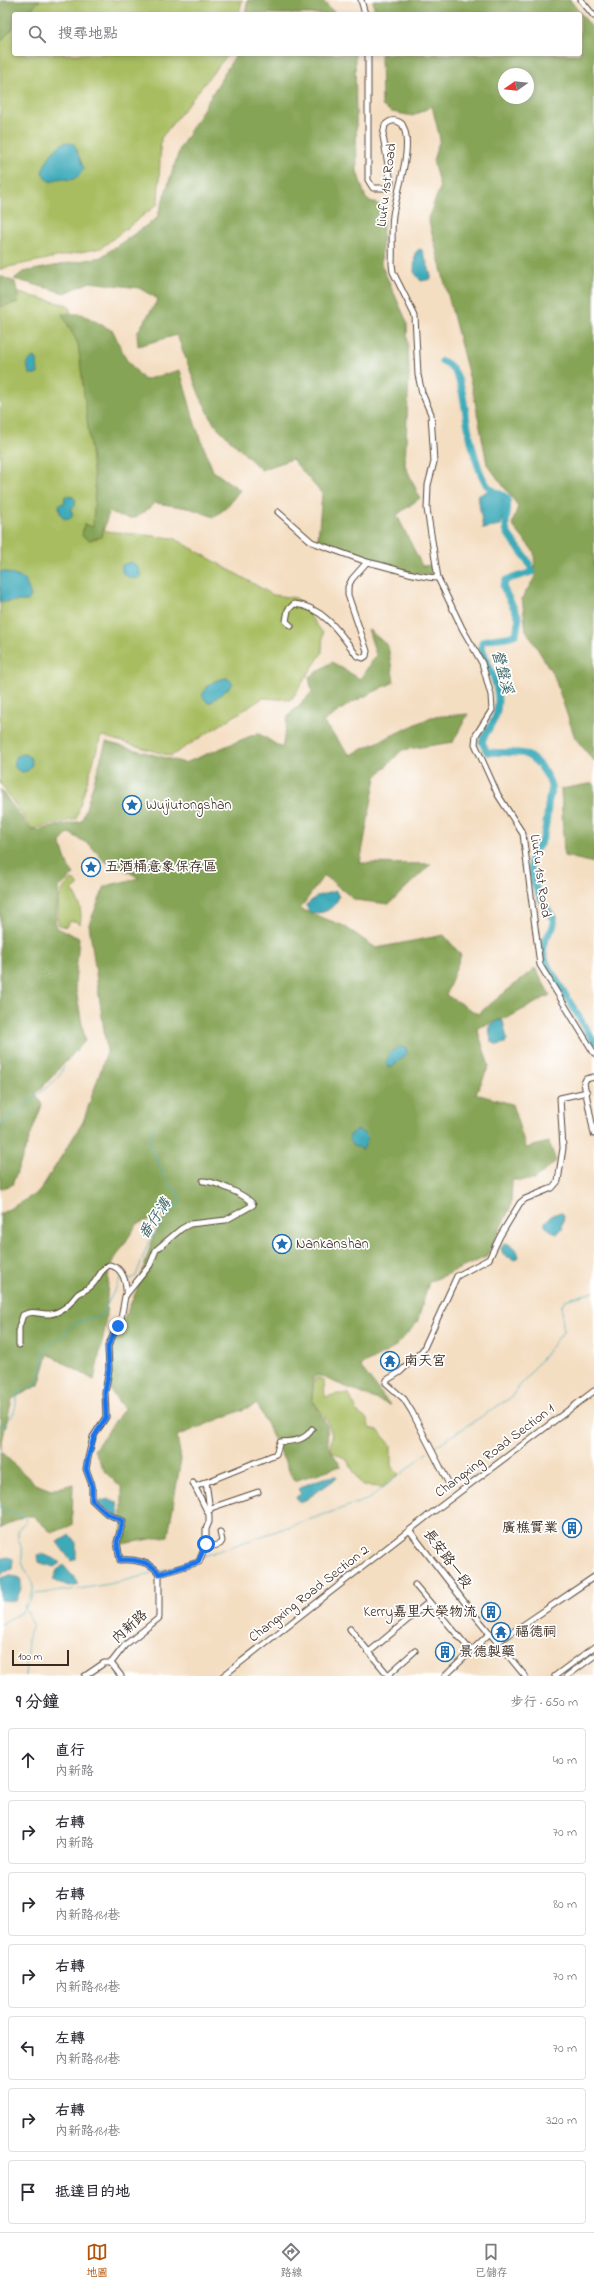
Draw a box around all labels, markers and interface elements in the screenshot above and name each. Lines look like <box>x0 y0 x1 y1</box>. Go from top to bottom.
search box <box>12 12 582 56</box>
icon: search <box>26 23 48 45</box>
text: 搜尋地點 <box>58 23 118 45</box>
north arrow <box>498 68 534 104</box>
street label: Liufu 1st Road <box>371 142 403 228</box>
water label: 營盤溪 <box>486 647 519 698</box>
place icon: Wujiutongshan <box>121 794 143 816</box>
place label: Wujiutongshan <box>146 795 232 817</box>
street label: Liufu 1st Road <box>524 833 556 919</box>
place icon: 五酒桶意象保存區 <box>80 856 102 878</box>
place label: 五酒桶意象保存區 <box>105 857 217 878</box>
water label: 番仔溝 <box>133 1193 178 1244</box>
place icon: Nankanshan <box>271 1233 293 1255</box>
place label: Nankanshan <box>296 1234 369 1255</box>
route end <box>109 1317 127 1335</box>
temple icon: 南天宮 <box>379 1350 401 1372</box>
place label: 南天宮 <box>404 1351 446 1372</box>
street label: Changxing Road Section 1 <box>431 1399 560 1504</box>
building icon: 廣樵實業 <box>561 1517 583 1539</box>
place label: 廣樵實業 <box>502 1518 558 1539</box>
street label: 長安路一段 <box>418 1525 476 1593</box>
route start <box>197 1535 215 1553</box>
street label: Changxing Road Section 2 <box>244 1540 374 1649</box>
building icon: Kerry嘉里大榮物流 <box>480 1601 502 1623</box>
place label: Kerry嘉里大榮物流 <box>363 1602 477 1624</box>
street label: 內新路 <box>107 1605 153 1649</box>
temple icon: 福德祠 <box>490 1621 512 1643</box>
place label: 福德祠 <box>515 1622 557 1643</box>
building icon: 景德製藥 <box>434 1641 456 1663</box>
place label: 景德製藥 <box>459 1642 515 1663</box>
scale bar <box>12 1648 69 1667</box>
text: 100 m <box>18 1649 42 1665</box>
text: 9 分鐘 <box>16 1690 59 1715</box>
text: 步行 · 650 m <box>511 1693 578 1712</box>
text: 直行 <box>55 1740 85 1762</box>
icon: ahead <box>17 1749 39 1771</box>
text: 40 m <box>553 1751 577 1770</box>
text: 內新路 <box>55 1762 94 1781</box>
text: 右轉 <box>55 1812 85 1834</box>
icon: right <box>17 1821 39 1843</box>
text: 70 m <box>553 1823 577 1842</box>
text: 內新路 <box>55 1834 94 1853</box>
text: 右轉 <box>55 1884 85 1906</box>
icon: right <box>17 1893 39 1915</box>
text: 80 m <box>553 1895 577 1914</box>
text: 內新路181巷 <box>55 1906 120 1925</box>
text: 右轉 <box>55 1956 85 1978</box>
icon: right <box>17 1965 39 1987</box>
text: 70 m <box>553 1967 577 1986</box>
text: 內新路181巷 <box>55 1978 120 1997</box>
text: 左轉 <box>55 2028 85 2050</box>
icon: left <box>17 2037 39 2059</box>
text: 70 m <box>553 2039 577 2058</box>
text: 內新路181巷 <box>55 2050 120 2069</box>
text: 右轉 <box>55 2100 85 2122</box>
icon: right <box>17 2109 39 2131</box>
text: 320 m <box>546 2111 577 2130</box>
text: 內新路181巷 <box>55 2122 120 2141</box>
icon: arrive <box>17 2181 39 2203</box>
text: 抵達目的地 <box>55 2181 130 2203</box>
tab: 地圖 <box>86 2241 108 2281</box>
tab: 路線 <box>280 2241 302 2281</box>
tab: 已儲存 <box>475 2241 508 2281</box>

